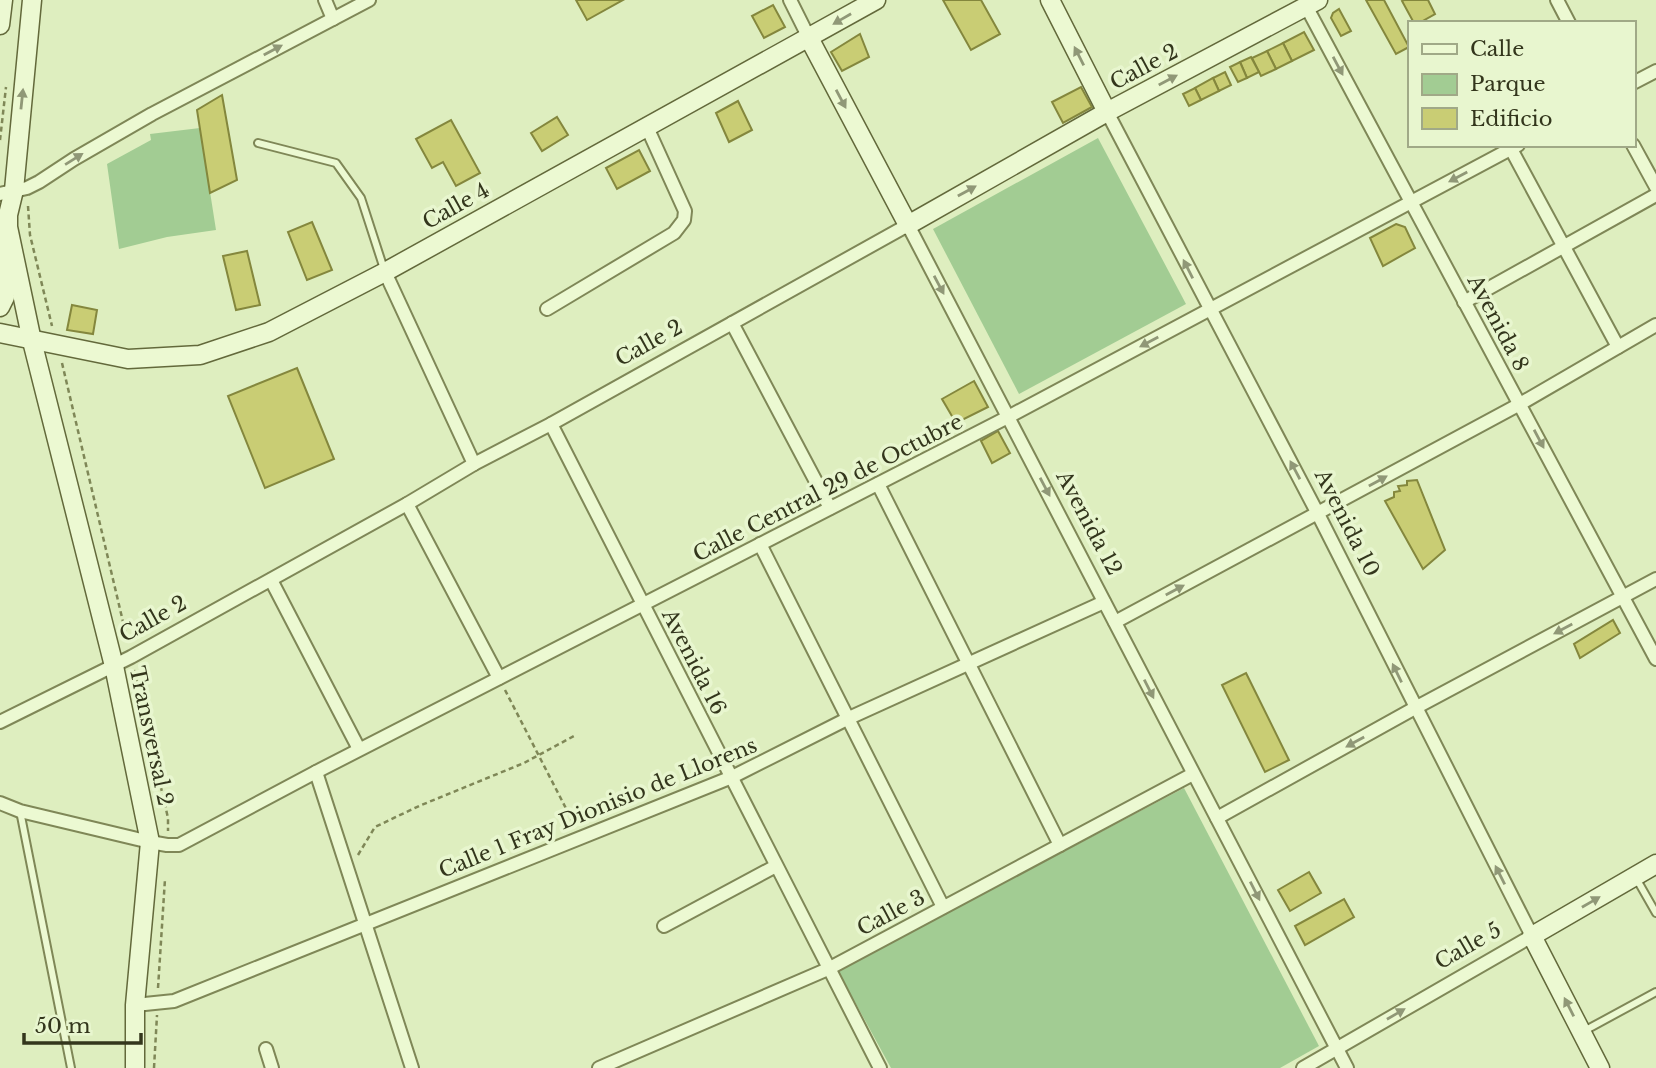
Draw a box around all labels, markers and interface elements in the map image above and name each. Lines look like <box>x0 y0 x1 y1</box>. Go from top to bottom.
one-way arrow <box>833 13 852 25</box>
legend <box>1408 21 1635 147</box>
text: Calle <box>1470 36 1524 62</box>
street label: Calle 2 <box>1106 38 1182 96</box>
one-way arrow <box>264 45 284 57</box>
one-way arrow <box>1073 46 1084 66</box>
one-way arrow <box>1332 57 1344 76</box>
text: Parque <box>1470 71 1545 97</box>
one-way arrow <box>1158 74 1177 86</box>
one-way arrow <box>16 87 27 109</box>
one-way arrow <box>835 89 847 109</box>
text: Edificio <box>1470 106 1552 132</box>
one-way arrow <box>64 153 83 166</box>
one-way arrow <box>1447 171 1467 183</box>
street label: Calle 4 <box>418 177 494 235</box>
one-way arrow <box>958 185 977 197</box>
one-way arrow <box>1182 259 1194 279</box>
street label: Avenida 8 <box>1461 270 1534 376</box>
one-way arrow <box>933 276 945 296</box>
street label: Calle 2 <box>611 314 687 372</box>
one-way arrow <box>1139 336 1159 348</box>
street label: Calle Central 29 de Octubre <box>689 408 967 568</box>
one-way arrow <box>1533 429 1544 449</box>
one-way arrow <box>1289 459 1301 479</box>
street label: Avenida 10 <box>1308 464 1385 581</box>
street label: Avenida 12 <box>1050 465 1127 580</box>
one-way arrow <box>1368 475 1388 487</box>
one-way arrow <box>1039 477 1050 497</box>
one-way arrow <box>1165 584 1185 596</box>
street label: Calle 2 <box>115 590 191 648</box>
street label: Avenida 16 <box>656 604 732 719</box>
one-way arrow <box>1553 623 1572 635</box>
one-way arrow <box>1391 663 1403 683</box>
street label: Transversal 2 <box>124 664 178 808</box>
one-way arrow <box>1144 679 1155 699</box>
street label: Calle 1 Fray Dionisio de Llorens <box>435 732 761 884</box>
one-way arrow <box>1345 736 1365 748</box>
one-way arrow <box>1495 865 1507 885</box>
one-way arrow <box>1249 881 1261 900</box>
street label: Calle 3 <box>853 884 929 942</box>
one-way arrow <box>1581 896 1600 908</box>
street label: Calle 5 <box>1430 917 1506 975</box>
one-way arrow <box>1563 997 1575 1017</box>
scale bar <box>24 1002 142 1046</box>
one-way arrow <box>1386 1008 1406 1020</box>
text: 50 m <box>35 1013 91 1039</box>

